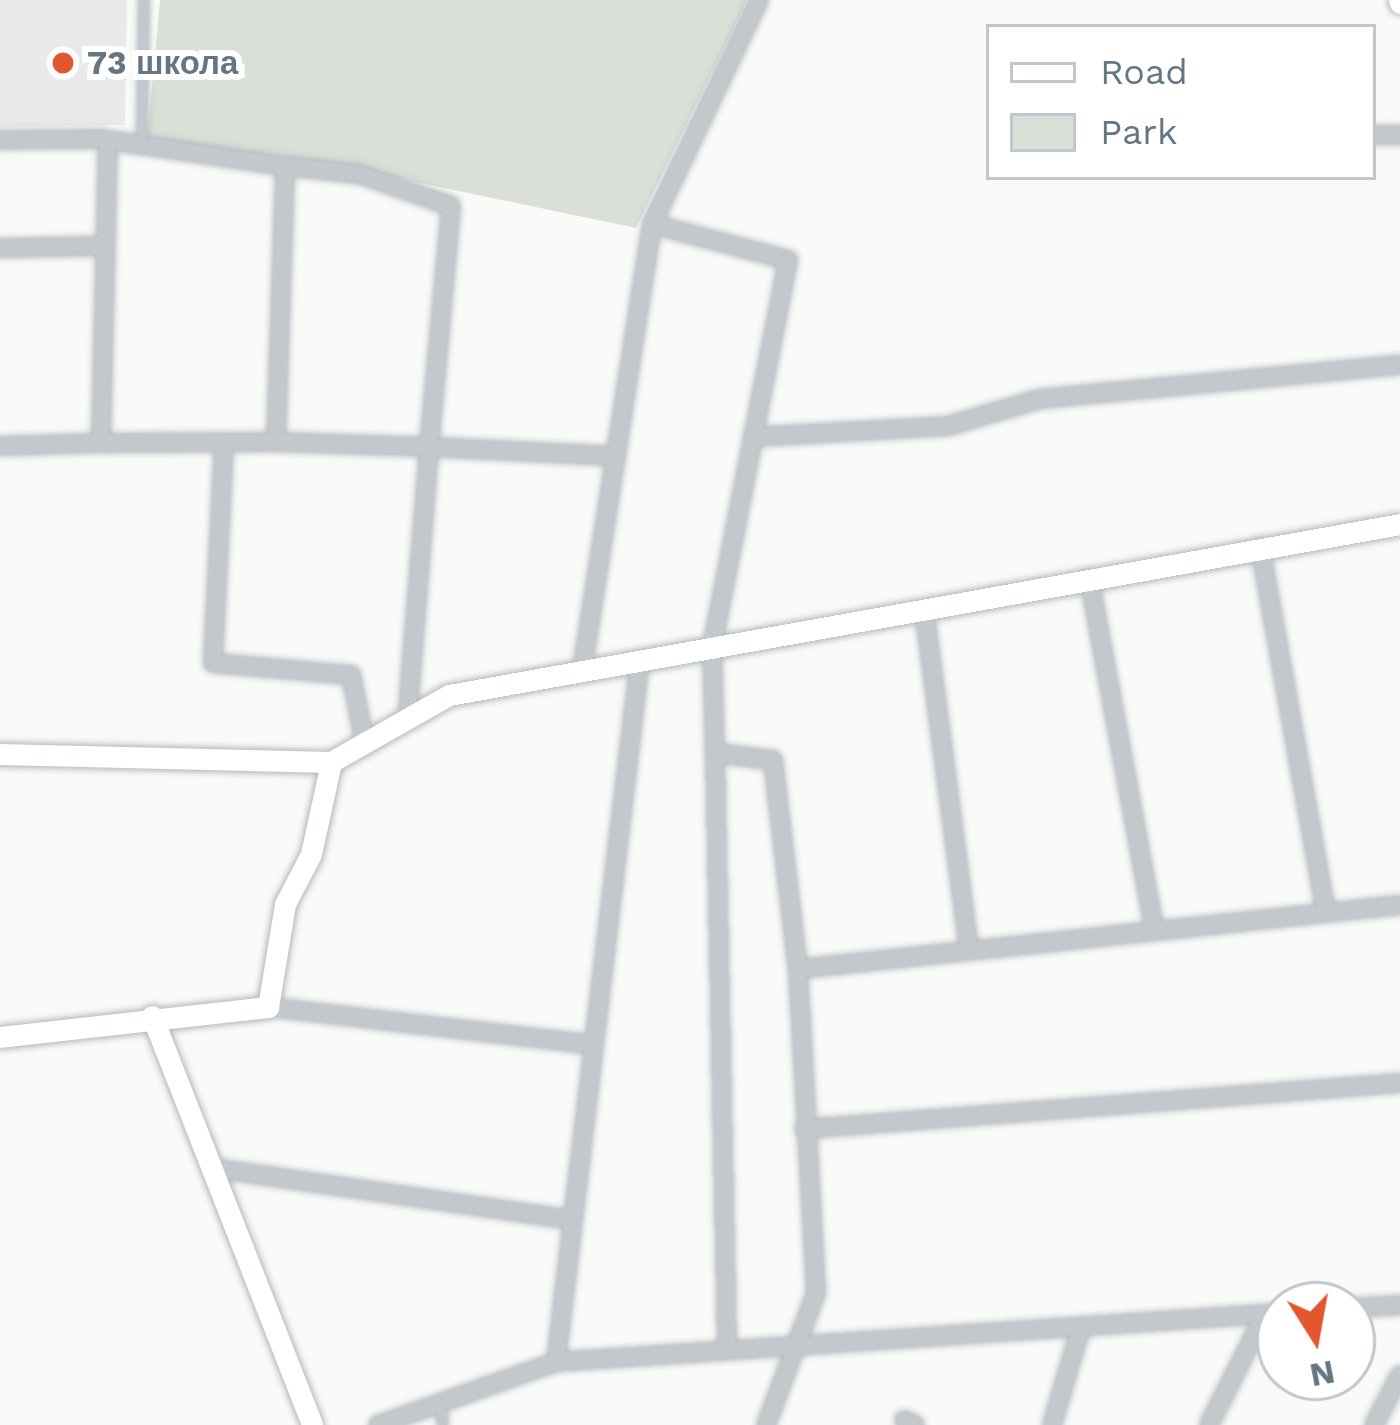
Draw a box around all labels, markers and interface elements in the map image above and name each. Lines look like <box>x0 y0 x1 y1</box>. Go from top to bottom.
legend <box>986 24 1376 180</box>
place label: 73 школа <box>87 43 238 83</box>
marker: 73 школа <box>50 50 76 76</box>
text: Road <box>1100 51 1188 93</box>
text: Park <box>1100 111 1177 153</box>
north arrow <box>1256 1281 1376 1401</box>
text: N <box>1307 1352 1338 1395</box>

